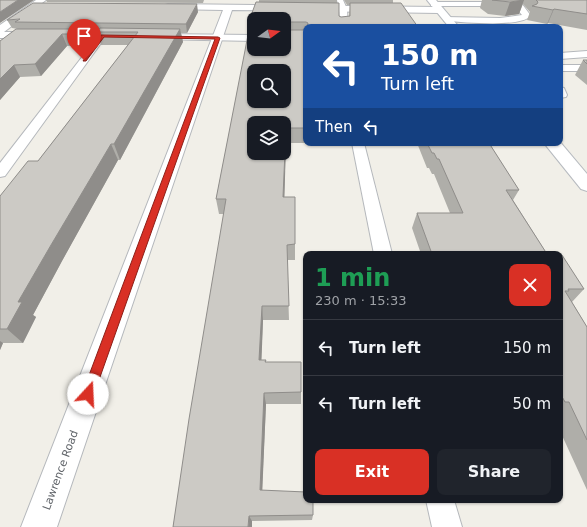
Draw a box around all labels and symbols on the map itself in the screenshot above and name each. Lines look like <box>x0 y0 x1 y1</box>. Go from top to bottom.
north arrow <box>247 12 291 56</box>
pin <box>67 19 101 60</box>
position arrow <box>67 373 109 415</box>
street label: Lawrence Road <box>40 429 81 512</box>

